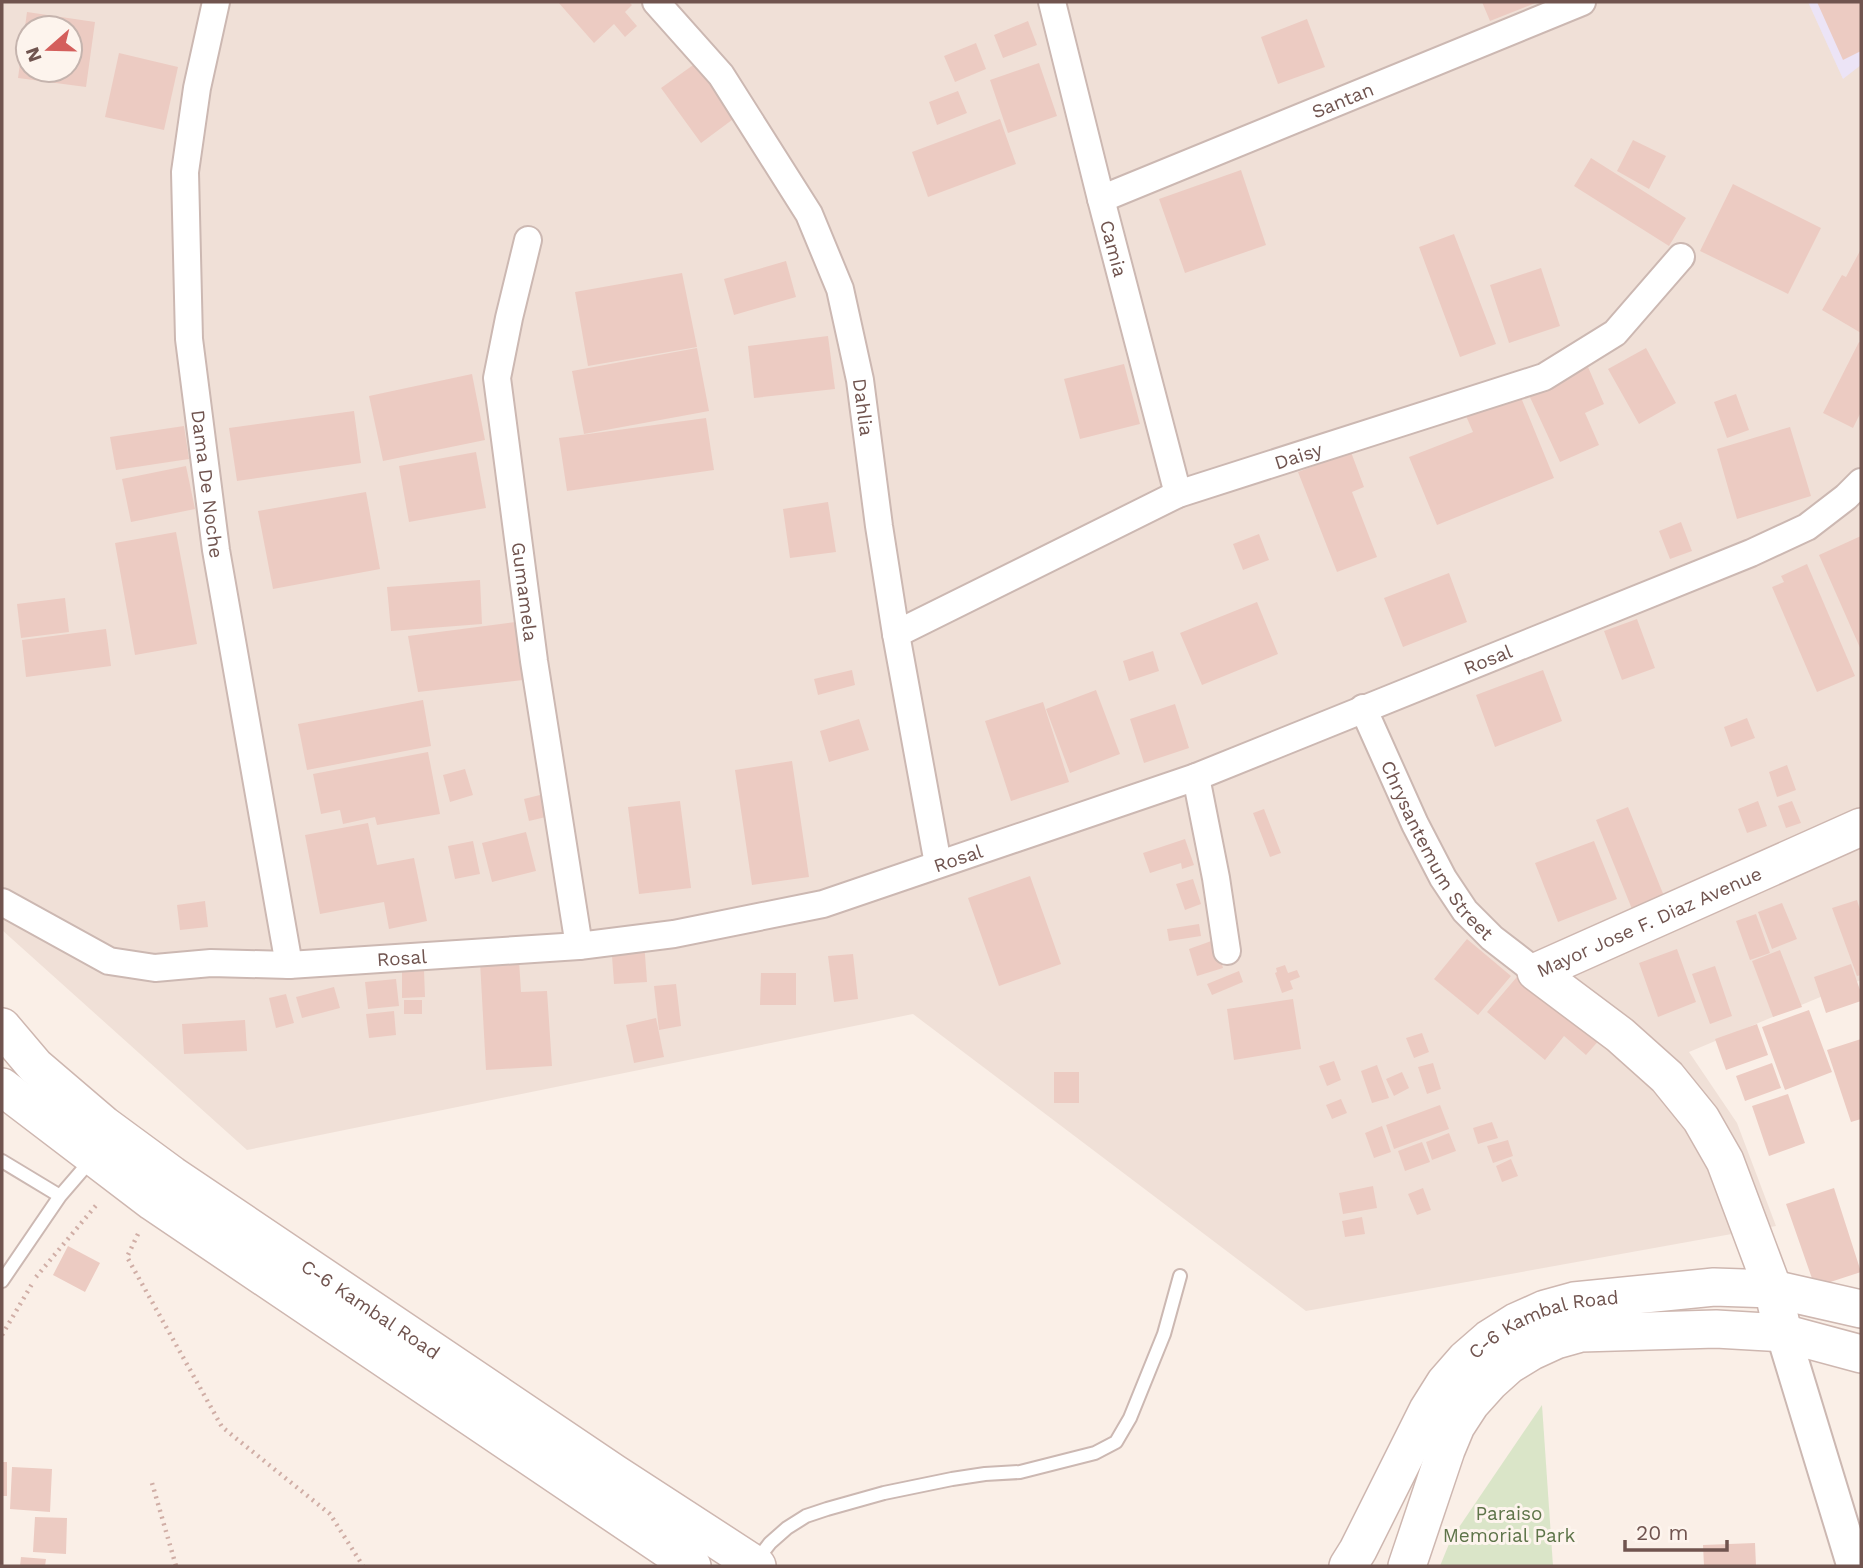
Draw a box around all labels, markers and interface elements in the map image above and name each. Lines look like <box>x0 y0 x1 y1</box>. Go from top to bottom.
north arrow <box>14 14 84 84</box>
text: N <box>20 44 47 65</box>
street label: Santan <box>1308 78 1377 123</box>
street label: Camia <box>1095 218 1132 280</box>
street label: Dahlia <box>848 377 878 438</box>
street label: Dama De Noche <box>186 408 228 560</box>
street label: Daisy <box>1272 438 1325 474</box>
street label: Gumamela <box>507 541 542 643</box>
street label: Rosal <box>1460 640 1516 680</box>
street label: Chrysantemum Street <box>1376 757 1498 945</box>
street label: Rosal <box>931 839 986 877</box>
street label: Mayor Jose F. Diaz Avenue <box>1533 862 1765 982</box>
street label: Rosal <box>376 945 428 971</box>
street label: C-6 Kambal Road <box>297 1255 444 1364</box>
street label: C-6 Kambal Road <box>1464 1286 1620 1364</box>
park label: Paraiso Memorial Park <box>1443 1502 1576 1547</box>
scale bar <box>1625 1508 1727 1552</box>
text: 20 m <box>1636 1520 1688 1545</box>

